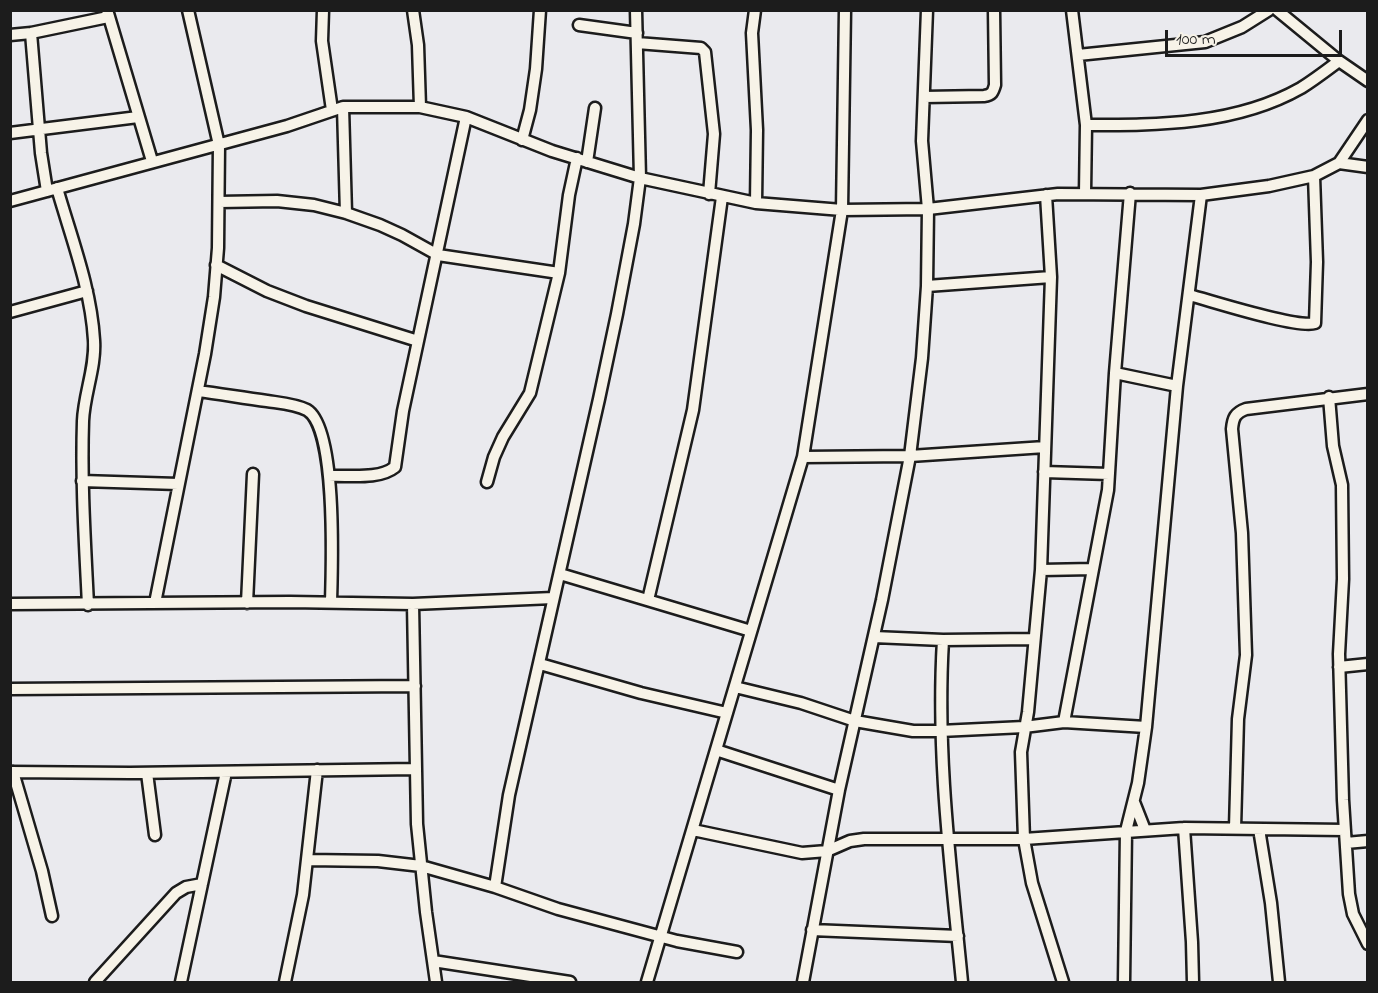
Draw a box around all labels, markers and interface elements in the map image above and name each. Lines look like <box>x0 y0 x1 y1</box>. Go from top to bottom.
scale bar <box>1168 18 1345 56</box>
text: 100 m <box>1176 27 1216 53</box>

